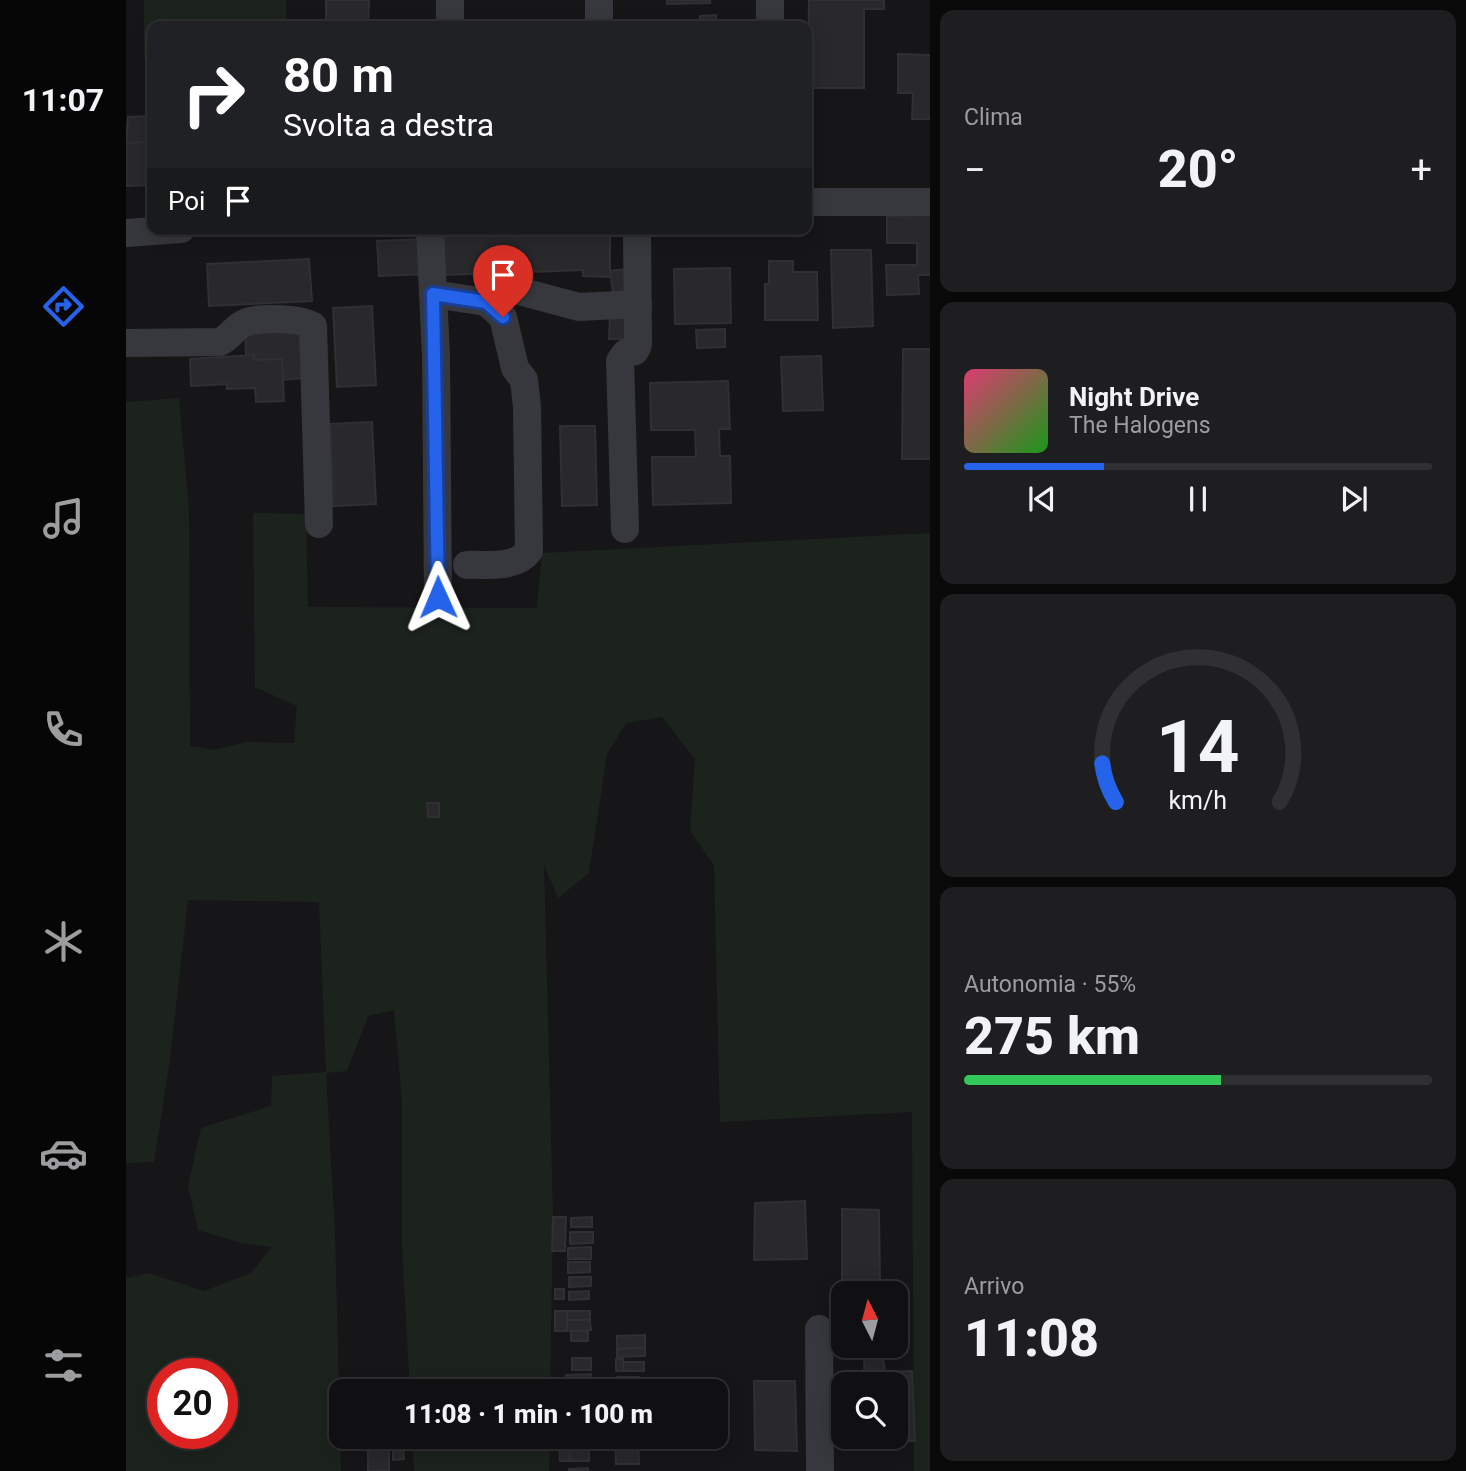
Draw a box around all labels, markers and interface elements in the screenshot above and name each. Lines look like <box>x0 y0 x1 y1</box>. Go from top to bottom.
text: 80 m <box>283 47 394 104</box>
icon: right <box>168 49 259 140</box>
text: 11:07 <box>22 81 104 119</box>
text: Clima <box>964 104 1023 131</box>
text: Svolta a destra <box>283 106 494 144</box>
text: 20° <box>1158 139 1238 200</box>
text: − <box>964 148 986 192</box>
text: + <box>1410 148 1432 192</box>
icon: arrive <box>219 182 257 220</box>
text: Poi <box>168 186 205 216</box>
pin <box>473 245 533 317</box>
icon: arrive <box>484 256 522 294</box>
icon: directions <box>39 282 88 331</box>
text: Night Drive <box>1069 382 1199 412</box>
text: The Halogens <box>1069 412 1211 439</box>
icon: previous <box>1023 480 1061 518</box>
icon: pause <box>1179 480 1217 518</box>
icon: next <box>1335 480 1373 518</box>
icon: music <box>39 494 88 543</box>
position arrow <box>401 560 475 634</box>
text: 14 <box>1156 704 1240 790</box>
icon: phone <box>39 705 88 754</box>
text: km/h <box>1169 785 1227 814</box>
icon: climate <box>39 917 88 966</box>
text: Autonomia · 55% <box>964 971 1136 998</box>
text: 275 km <box>964 1006 1140 1067</box>
icon: car <box>39 1129 88 1178</box>
text: Arrivo <box>964 1273 1024 1300</box>
north arrow <box>831 1281 908 1358</box>
map controls <box>831 1281 908 1449</box>
text: 11:08 <box>964 1308 1099 1369</box>
icon: filters <box>39 1341 88 1390</box>
speed limit sign: 20 <box>147 1358 238 1449</box>
button: search <box>831 1372 908 1449</box>
text: 11:08 · 1 min · 100 m <box>404 1399 653 1429</box>

